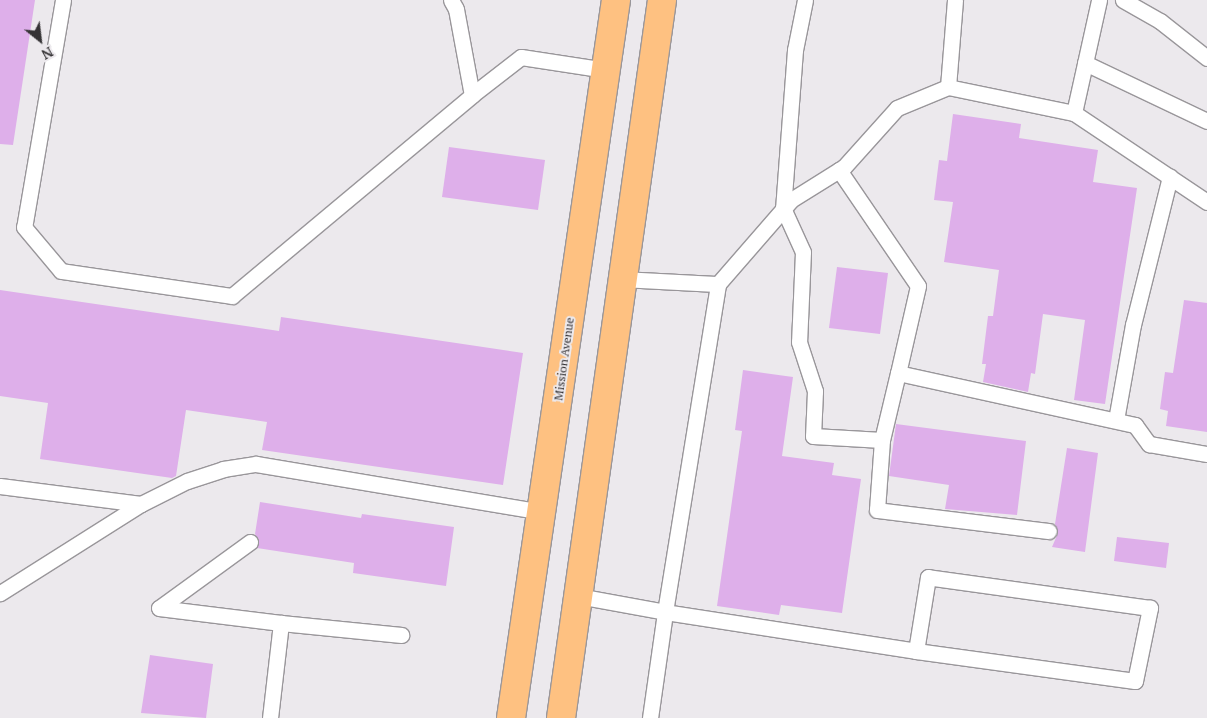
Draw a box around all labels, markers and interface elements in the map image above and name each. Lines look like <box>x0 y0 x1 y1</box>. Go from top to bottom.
north arrow <box>15 15 65 65</box>
text: N <box>38 43 57 64</box>
street label: Mission Avenue <box>551 316 577 402</box>

